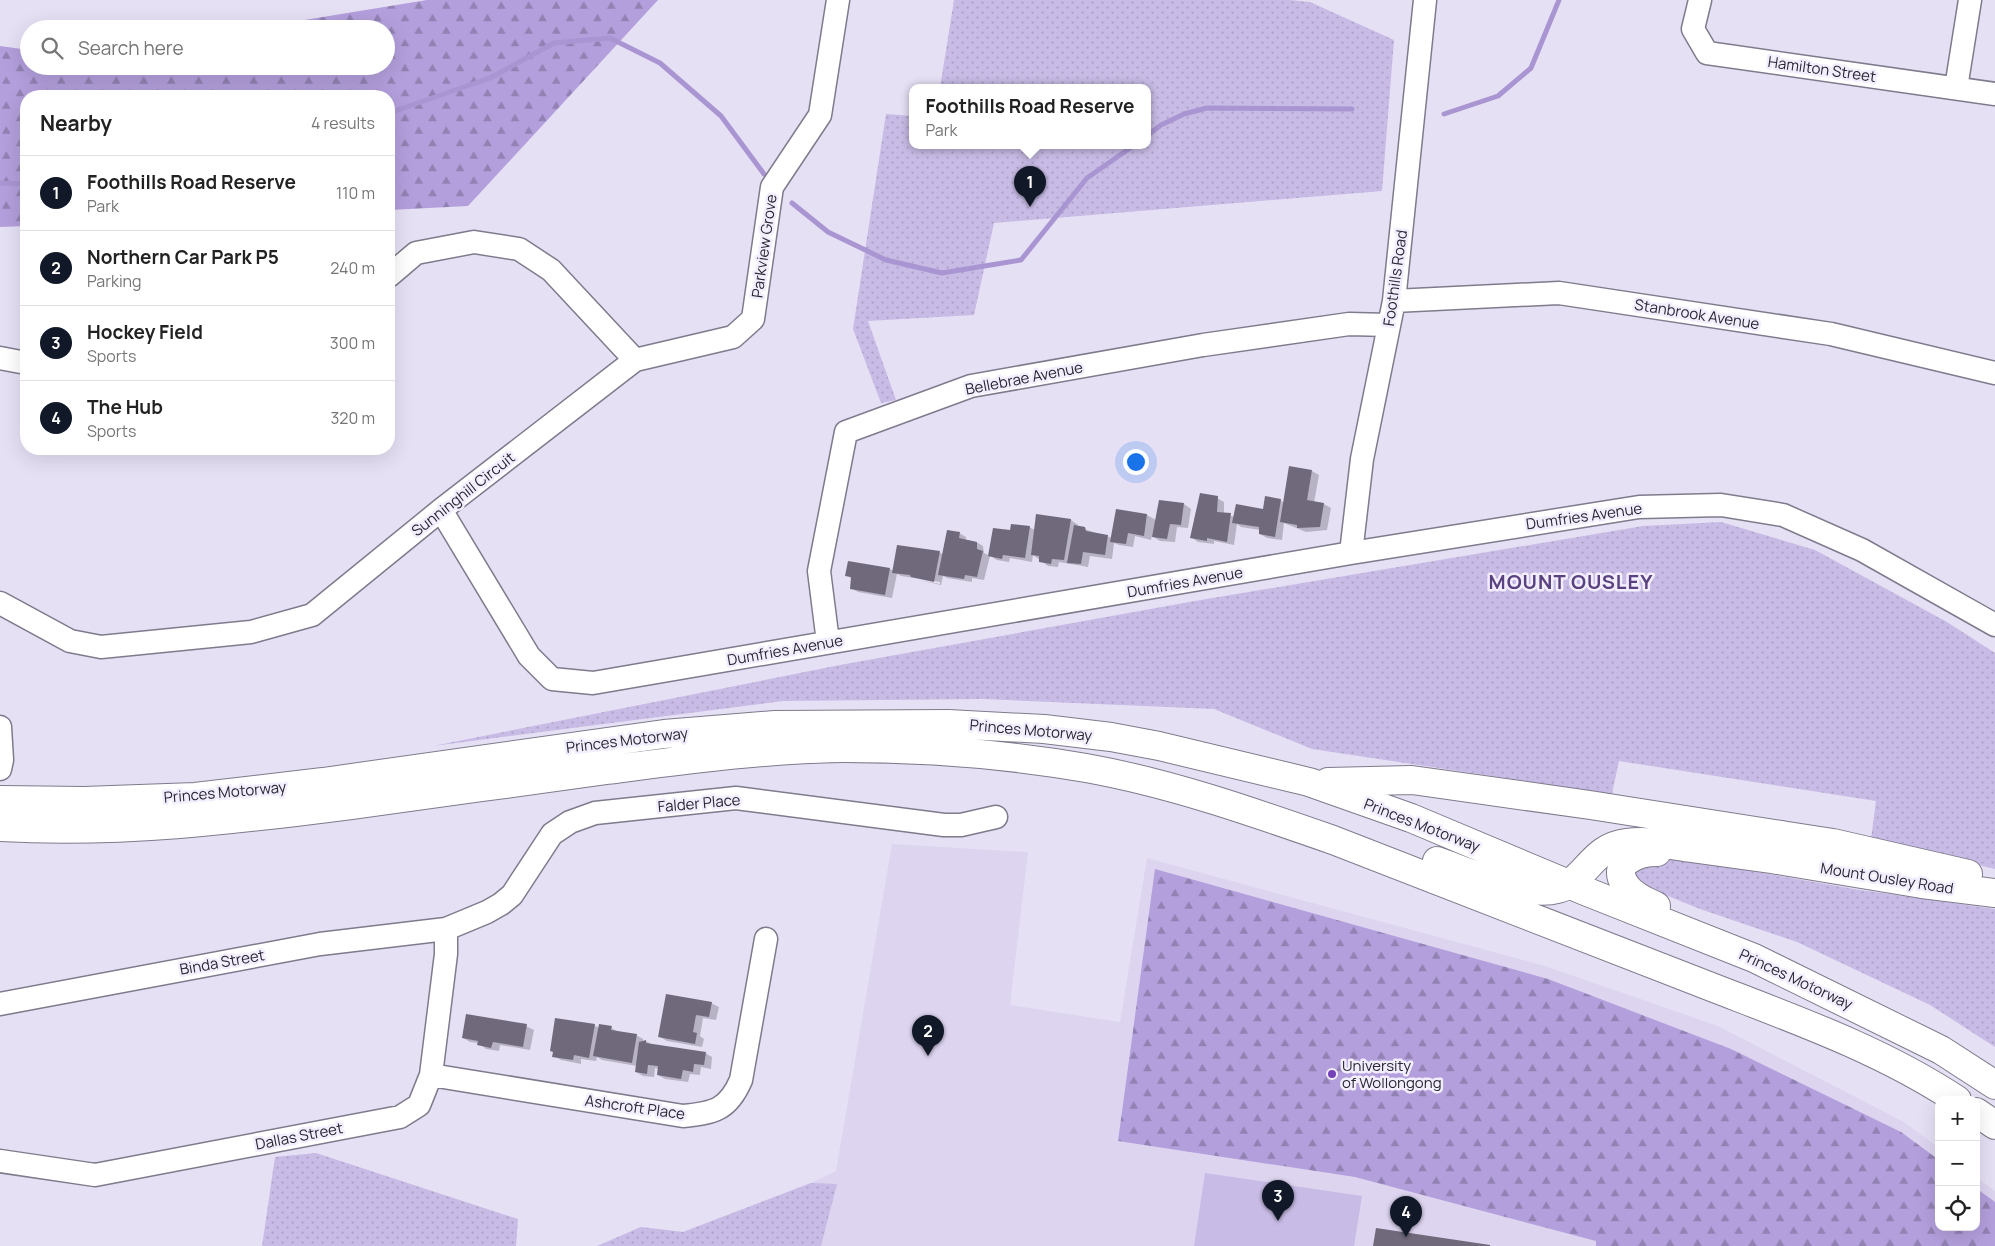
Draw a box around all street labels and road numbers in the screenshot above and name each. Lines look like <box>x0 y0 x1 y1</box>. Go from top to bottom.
street label: Hamilton Street <box>1767 51 1877 87</box>
street label: Parkview Grove <box>746 193 782 299</box>
street label: Foothills Road <box>1378 229 1412 327</box>
street label: Stanbrook Avenue <box>1633 294 1761 334</box>
street label: Bellebrae Avenue <box>963 356 1085 400</box>
street label: Sunninghill Circuit <box>407 447 519 541</box>
street label: Dumfries Avenue <box>1525 497 1644 535</box>
street label: Dumfries Avenue <box>1126 561 1245 602</box>
street label: Dumfries Avenue <box>726 629 845 670</box>
street label: Princes Motorway <box>969 714 1093 746</box>
street label: Princes Motorway <box>565 722 689 758</box>
street label: Princes Motorway <box>163 776 287 808</box>
street label: Falder Place <box>657 789 741 817</box>
street label: Princes Motorway <box>1361 793 1483 857</box>
street label: Mount Ousley Road <box>1819 857 1955 899</box>
street label: Binda Street <box>178 944 266 980</box>
street label: Princes Motorway <box>1736 944 1856 1015</box>
street label: Ashcroft Place <box>584 1090 687 1124</box>
street label: Dallas Street <box>253 1117 345 1155</box>

